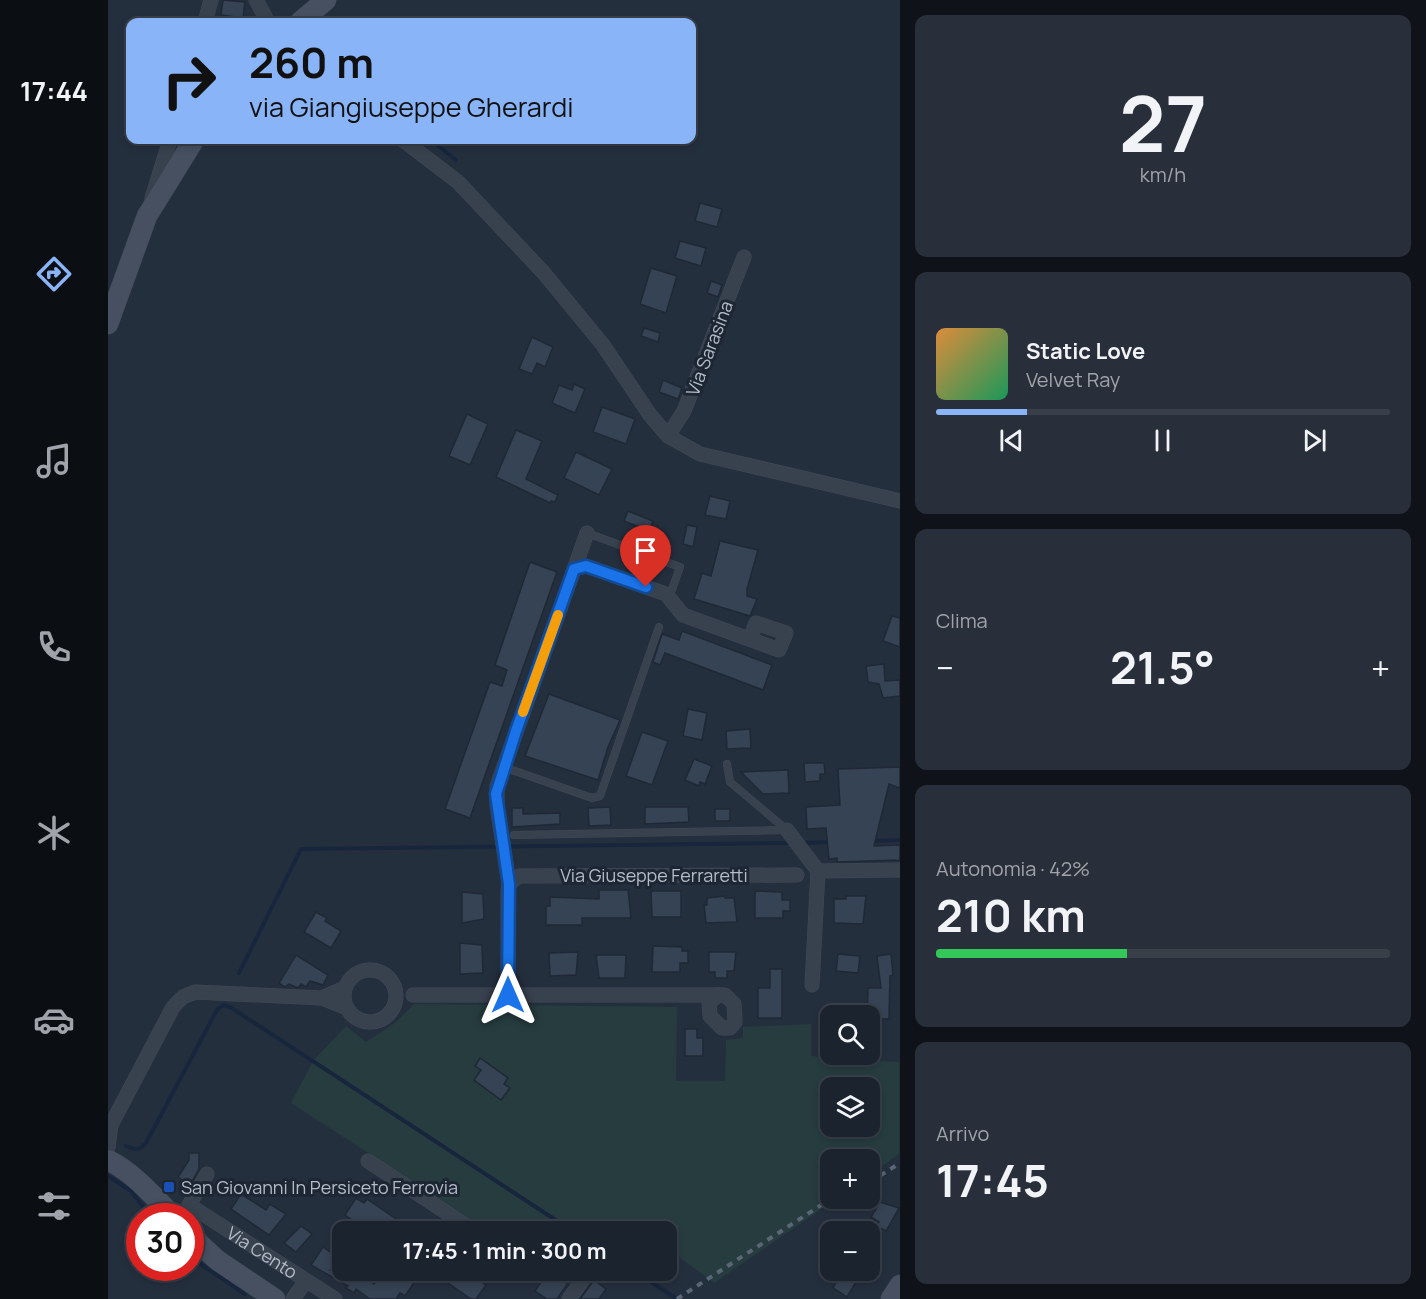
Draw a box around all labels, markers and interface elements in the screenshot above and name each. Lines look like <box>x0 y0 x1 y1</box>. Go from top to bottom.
text: 260 m <box>249 33 374 91</box>
icon: right <box>150 42 228 120</box>
text: 27 <box>1119 69 1207 175</box>
text: 17:44 <box>20 72 88 109</box>
text: via Giangiuseppe Gherardi <box>249 88 574 125</box>
text: km/h <box>1140 161 1186 188</box>
icon: directions <box>33 253 75 295</box>
street label: Via Sarasina <box>680 297 738 399</box>
text: Static Love <box>1026 336 1145 366</box>
text: Velvet Ray <box>1026 366 1120 393</box>
icon: previous <box>995 424 1028 457</box>
icon: pause <box>1146 424 1179 457</box>
icon: next <box>1298 424 1331 457</box>
icon: music <box>33 440 75 482</box>
pin <box>620 525 671 587</box>
icon: arrive <box>629 534 662 567</box>
text: Clima <box>936 607 988 634</box>
icon: phone <box>33 626 75 668</box>
text: 21.5° <box>1110 636 1215 698</box>
text: − <box>936 645 954 690</box>
text: + <box>1371 645 1390 690</box>
icon: climate <box>33 812 75 854</box>
text: Autonomia · 42% <box>936 855 1090 882</box>
street label: Via Giuseppe Ferraretti <box>560 863 748 887</box>
text: 210 km <box>936 884 1086 946</box>
position arrow <box>476 963 540 1027</box>
icon: car <box>33 999 75 1041</box>
map controls <box>820 1005 880 1281</box>
button: search <box>820 1005 880 1065</box>
button: layers <box>820 1077 880 1137</box>
text: Arrivo <box>936 1120 989 1147</box>
button: + <box>820 1149 880 1209</box>
text: 17:45 <box>936 1149 1049 1211</box>
place label: San Giovanni In Persiceto Ferrovia <box>181 1175 458 1199</box>
marker: San Giovanni In Persiceto Ferrovia <box>162 1180 176 1194</box>
icon: filters <box>33 1185 75 1227</box>
speed limit sign: 30 <box>126 1203 204 1281</box>
street label: Via Cento <box>222 1221 302 1284</box>
button: − <box>820 1221 880 1281</box>
text: 17:45 · 1 min · 300 m <box>402 1236 607 1266</box>

